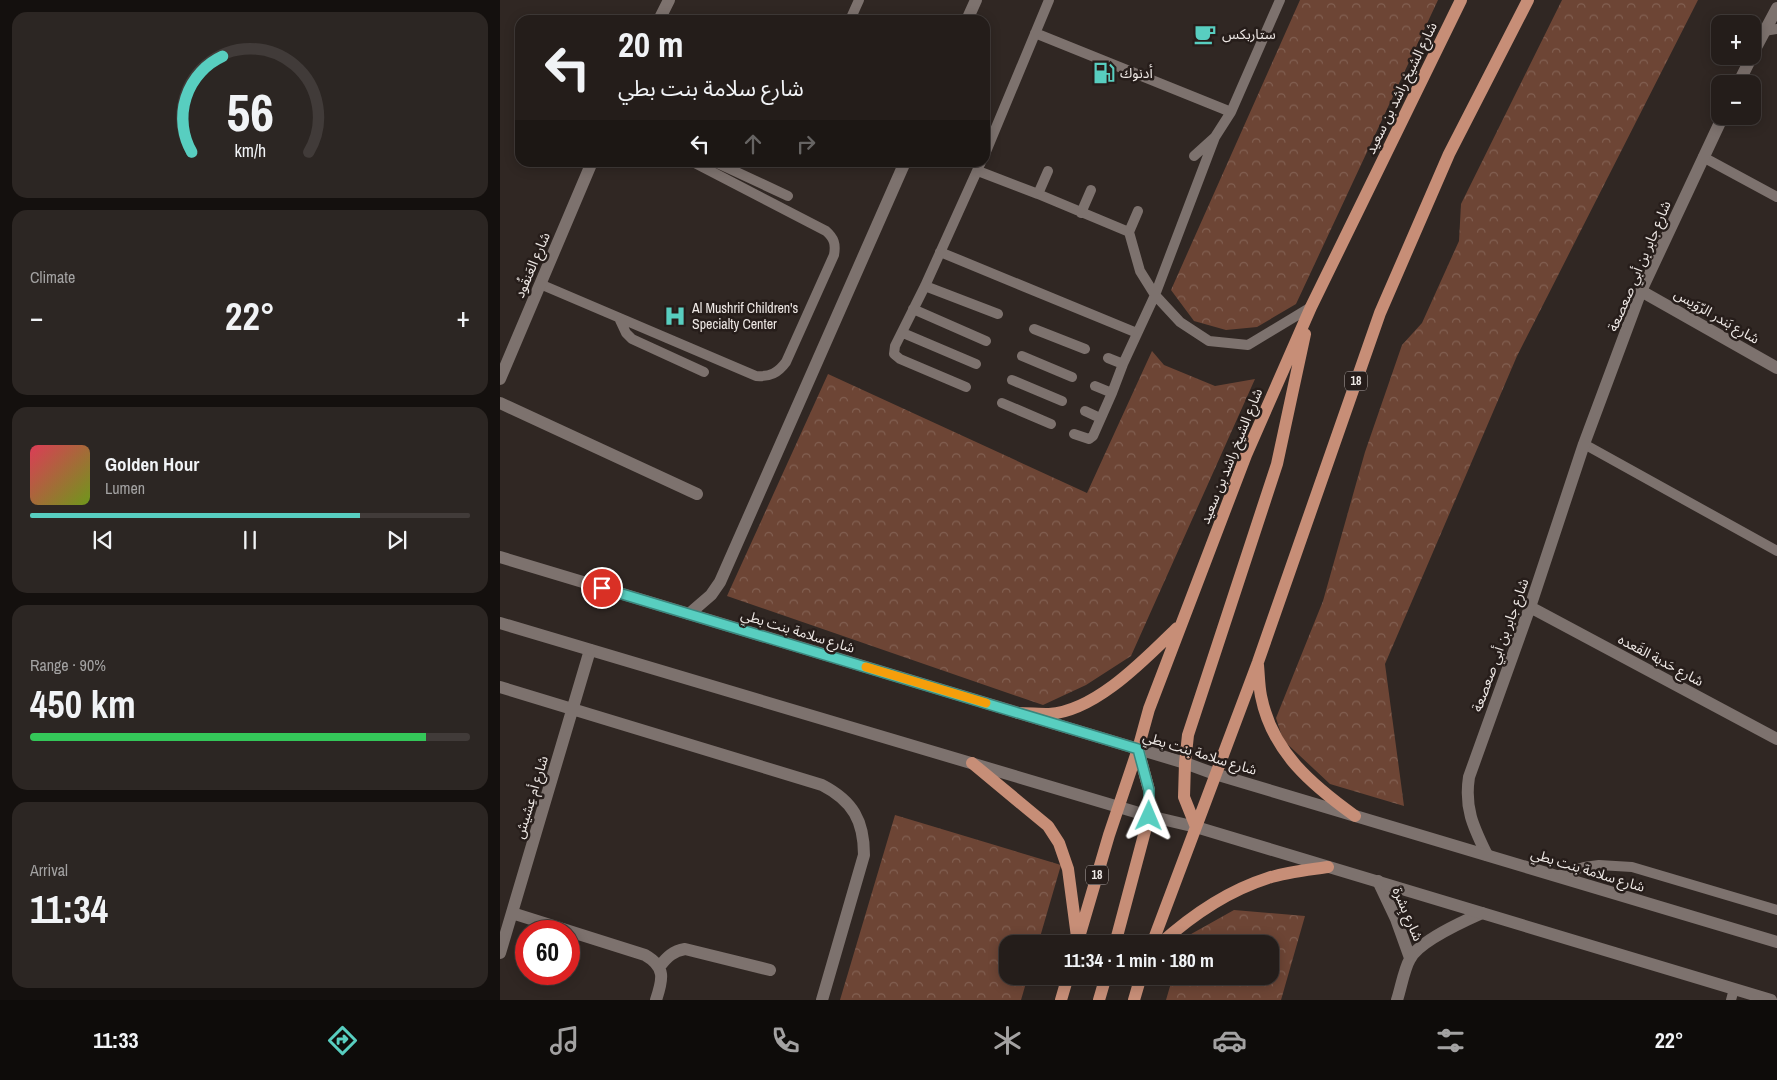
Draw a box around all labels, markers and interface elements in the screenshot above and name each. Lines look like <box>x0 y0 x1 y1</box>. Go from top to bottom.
map controls <box>1711 15 1761 125</box>
button: + <box>1711 15 1761 65</box>
street label: شارع الشيخ راشد بن سعيد <box>1361 19 1443 158</box>
text: 20 m <box>618 21 683 68</box>
cafe icon: ستاربكس <box>1192 21 1218 47</box>
place label: ستاربكس <box>1222 25 1276 43</box>
icon: left <box>535 35 600 100</box>
fuel station icon: أدنوك <box>1091 60 1117 86</box>
place label: أدنوك <box>1120 64 1153 82</box>
text: شارع سلامة بنت بطي <box>618 73 804 103</box>
button: − <box>1711 75 1761 125</box>
text: 56 <box>226 77 274 147</box>
icon: left <box>686 130 714 158</box>
icon: ahead <box>739 130 767 158</box>
icon: right <box>792 130 820 158</box>
text: km/h <box>234 139 266 163</box>
street label: شارع جابر بن أبي صعصعة <box>1603 198 1677 335</box>
street label: شارع العَنقُود <box>510 229 556 301</box>
text: Climate <box>30 266 75 288</box>
street label: شارع بَندر الرّوَيس <box>1670 284 1763 349</box>
text: 22° <box>225 291 275 342</box>
text: − <box>30 298 43 336</box>
text: + <box>457 298 470 336</box>
place label: Al Mushrif Children's Specialty Center <box>691 299 798 333</box>
hospital icon: Al Mushrif Children's Specialty Center <box>662 303 688 329</box>
road number: 18 <box>1345 372 1367 391</box>
street label: شارع الشيخ راشد بن سعيد <box>1196 386 1268 527</box>
text: Golden Hour <box>105 451 199 477</box>
text: Lumen <box>105 477 145 499</box>
icon: previous <box>89 526 117 554</box>
icon: pause <box>236 526 264 554</box>
icon: next <box>383 526 411 554</box>
pin <box>581 567 623 609</box>
icon: arrive <box>588 574 616 602</box>
street label: شارع جابر بن أبي صعصعة <box>1468 576 1535 715</box>
street label: شارع سلامة بنت بطي <box>738 605 857 659</box>
street label: شارع حَدبة القَعده <box>1614 630 1707 692</box>
text: Range · 90% <box>30 654 106 676</box>
text: 450 km <box>30 679 136 730</box>
street label: شارع سلامة بنت بطي <box>1140 727 1259 781</box>
street label: شارع أم عِشيش <box>510 753 554 841</box>
position arrow <box>1122 789 1174 841</box>
street label: شارع سلامة بنت بطي <box>1528 844 1647 898</box>
text: Arrival <box>30 859 68 881</box>
road number: 18 <box>1086 866 1108 884</box>
text: 11:34 <box>30 884 108 935</box>
street label: شارع بِشرة <box>1387 884 1427 944</box>
speed limit sign: 60 <box>515 920 580 985</box>
text: 11:34 · 1 min · 180 m <box>1064 947 1214 973</box>
icon: directions <box>325 1023 360 1058</box>
icon: music <box>547 1023 582 1058</box>
icon: phone <box>768 1023 803 1058</box>
icon: climate <box>990 1023 1025 1058</box>
icon: car <box>1212 1023 1247 1058</box>
icon: filters <box>1433 1023 1468 1058</box>
text: 11:33 <box>93 1025 138 1055</box>
text: 22° <box>1655 1025 1684 1055</box>

